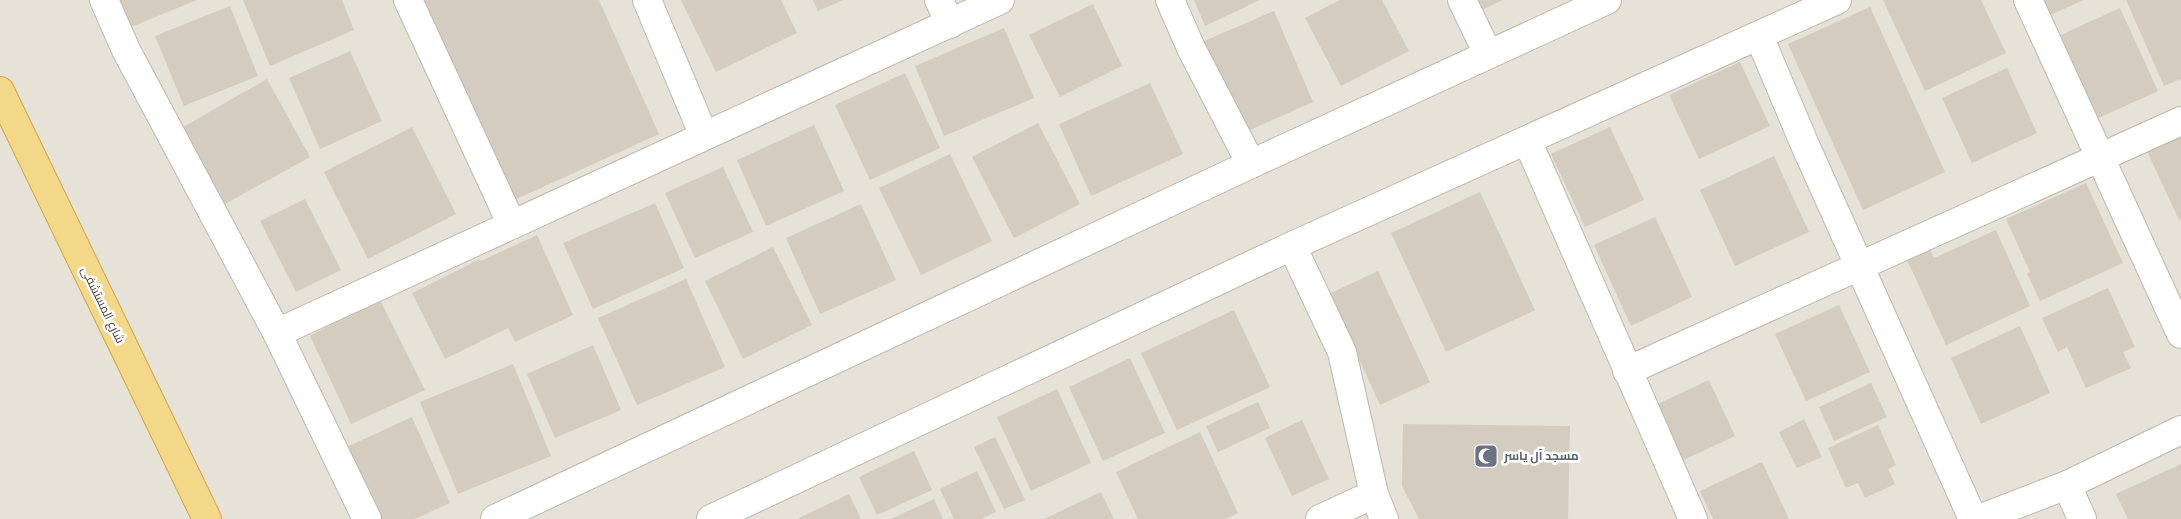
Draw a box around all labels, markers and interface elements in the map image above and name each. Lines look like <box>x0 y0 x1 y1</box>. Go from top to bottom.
street label: شارع المستشفى <box>78 264 129 346</box>
mosque icon: مسجد آل ياسر <box>1473 443 1499 469</box>
place label: مسجد آل ياسر <box>1503 448 1579 464</box>

